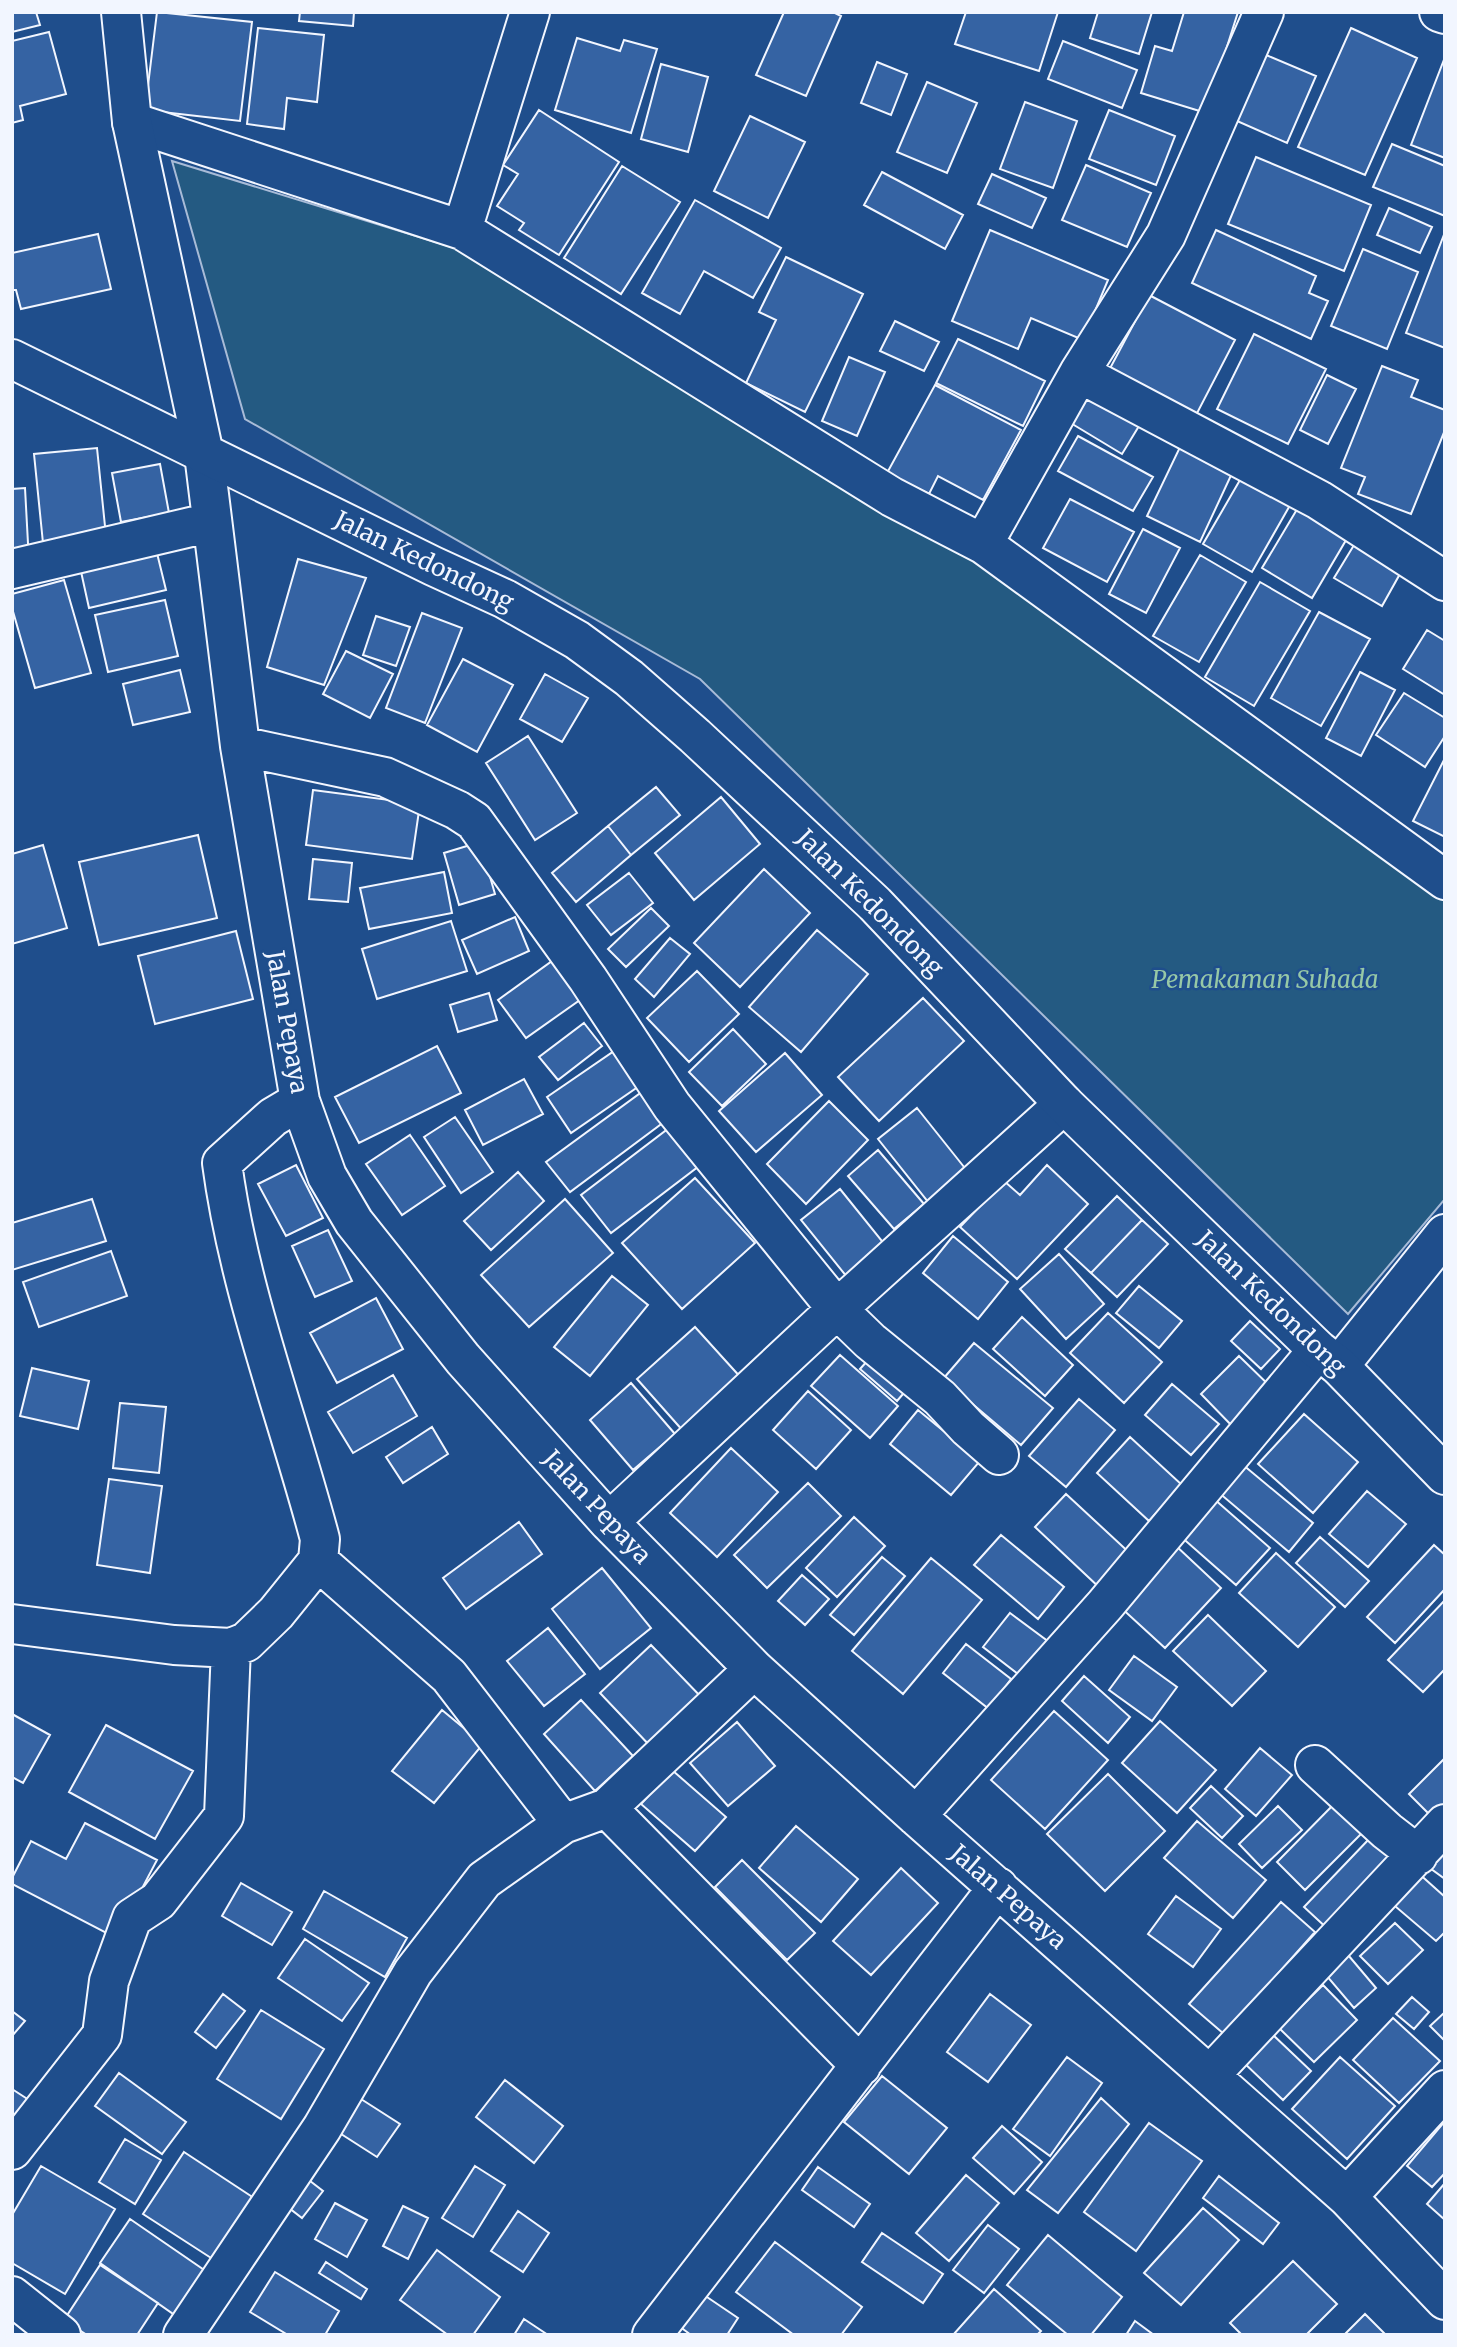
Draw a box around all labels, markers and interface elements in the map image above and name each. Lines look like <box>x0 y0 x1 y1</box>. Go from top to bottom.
street label: Jalan Kedondong <box>328 503 520 618</box>
street label: Jalan Kedondong <box>789 822 951 983</box>
street label: Jalan Pepaya <box>259 947 315 1096</box>
park label: Pemakaman Suhada <box>1152 964 1378 995</box>
street label: Jalan Kedondong <box>1189 1223 1353 1382</box>
street label: Jalan Pepaya <box>536 1442 658 1570</box>
street label: Jalan Pepaya <box>943 1837 1073 1956</box>

